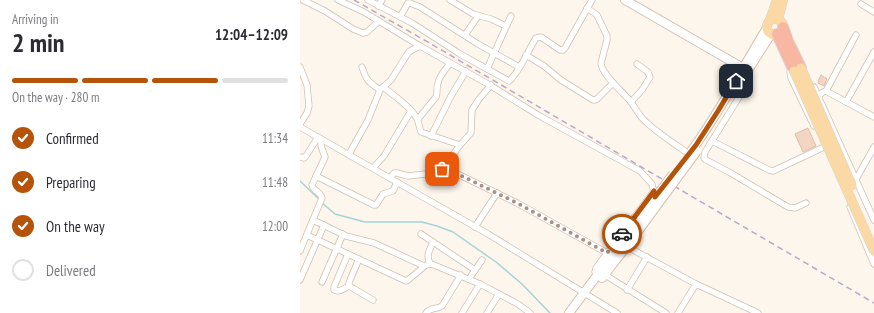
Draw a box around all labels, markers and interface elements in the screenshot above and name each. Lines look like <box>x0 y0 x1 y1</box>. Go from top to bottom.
text: Arriving in <box>12 11 59 28</box>
text: 12:04–12:09 <box>215 25 288 44</box>
text: 2 min <box>12 26 65 59</box>
pin <box>719 64 753 98</box>
icon: home <box>725 70 747 92</box>
text: On the way · 280 m <box>12 89 99 106</box>
icon: check <box>12 127 34 149</box>
text: Confirmed <box>46 129 99 148</box>
text: 11:34 <box>262 130 288 147</box>
pin <box>425 152 459 186</box>
icon: bag <box>431 158 453 180</box>
icon: check <box>12 171 34 193</box>
text: Preparing <box>46 173 96 192</box>
text: 11:48 <box>262 174 288 191</box>
courier <box>602 214 642 254</box>
icon: check <box>12 215 34 237</box>
text: On the way <box>46 217 105 236</box>
text: 12:00 <box>262 218 288 235</box>
icon: car <box>611 223 633 245</box>
text: Delivered <box>46 261 96 280</box>

